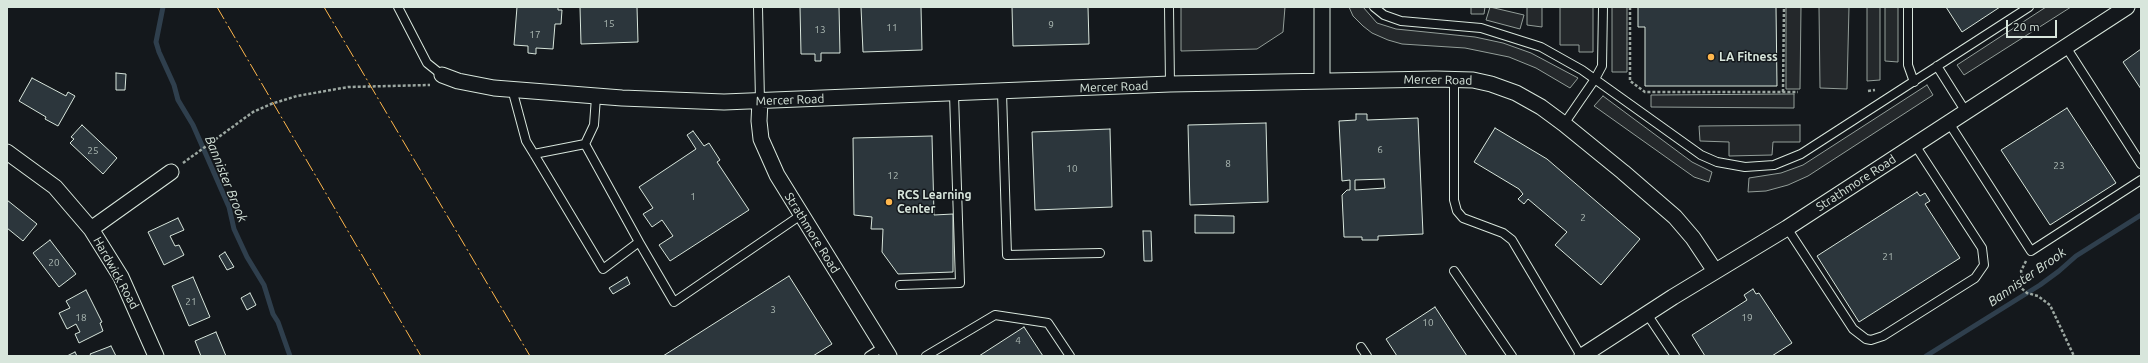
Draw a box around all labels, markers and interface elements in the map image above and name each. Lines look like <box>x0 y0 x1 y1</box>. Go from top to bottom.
scale bar <box>2008 12 2059 38</box>
house number: 15 <box>603 18 615 30</box>
house number: 9 <box>1048 19 1054 31</box>
text: 20 m <box>2013 20 2040 33</box>
house number: 11 <box>886 22 898 34</box>
house number: 13 <box>814 24 826 36</box>
house number: 17 <box>529 29 541 41</box>
place label: LA Fitness <box>1719 50 1778 64</box>
marker: LA Fitness <box>1706 52 1716 62</box>
street label: Mercer Road <box>1404 72 1472 88</box>
street label: Mercer Road <box>1079 79 1149 95</box>
street label: Mercer Road <box>755 92 825 108</box>
water label: Bannister Brook <box>202 134 250 224</box>
house number: 6 <box>1377 144 1383 156</box>
house number: 25 <box>87 145 99 157</box>
street label: Strathmore Road <box>1813 152 1899 214</box>
house number: 8 <box>1225 158 1231 170</box>
house number: 23 <box>2053 160 2065 172</box>
house number: 10 <box>1066 163 1078 175</box>
house number: 12 <box>887 170 899 182</box>
place label: RCS Learning Center <box>897 188 972 216</box>
street label: Strathmore Road <box>781 190 843 276</box>
house number: 1 <box>690 191 696 203</box>
marker: RCS Learning Center <box>884 197 894 207</box>
house number: 2 <box>1580 212 1586 224</box>
street label: Hardwick Road <box>90 234 142 312</box>
water label: Bannister Brook <box>1985 244 2069 310</box>
house number: 21 <box>1882 251 1894 263</box>
house number: 20 <box>48 257 60 269</box>
house number: 21 <box>185 296 197 308</box>
house number: 3 <box>770 304 776 316</box>
house number: 18 <box>75 312 87 324</box>
house number: 19 <box>1741 312 1753 324</box>
house number: 10 <box>1422 317 1434 329</box>
house number: 4 <box>1015 335 1021 347</box>

